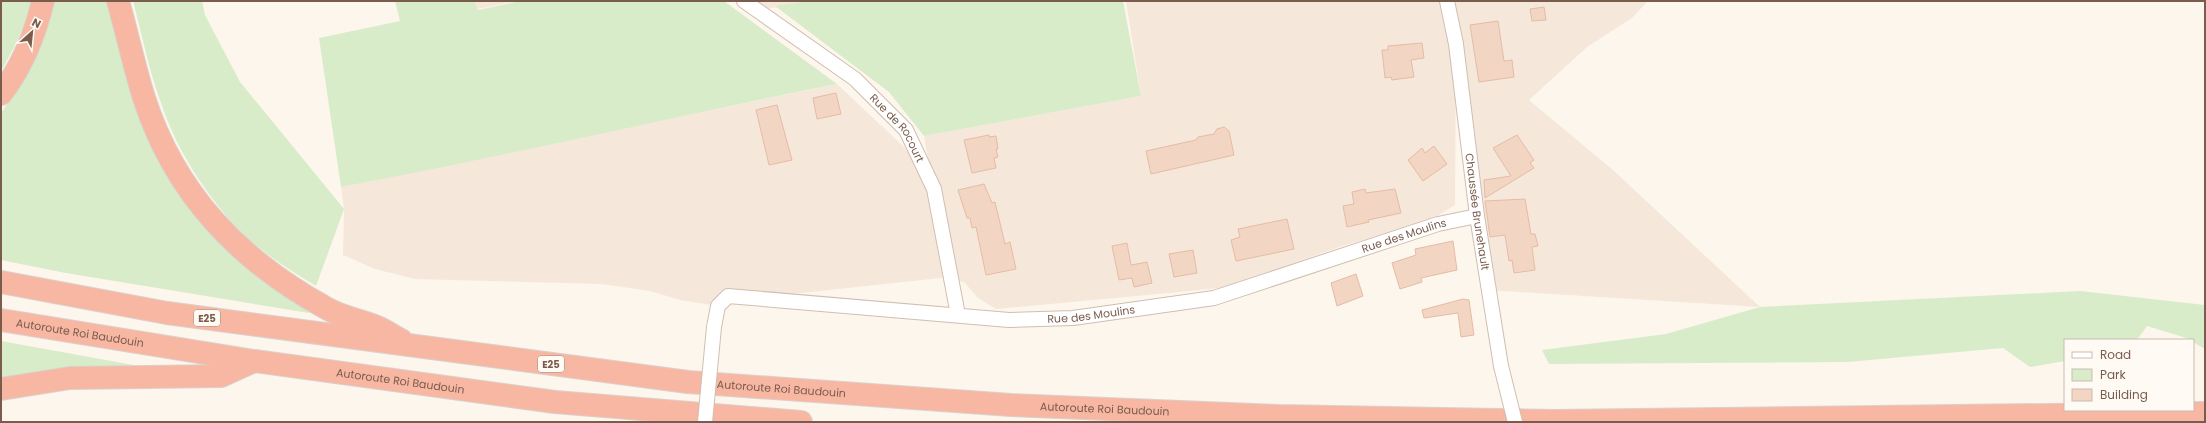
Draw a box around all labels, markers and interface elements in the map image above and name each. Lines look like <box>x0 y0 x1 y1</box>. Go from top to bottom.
north arrow <box>12 12 52 52</box>
text: N <box>29 14 44 32</box>
street label: Rue de Rocourt <box>866 90 928 165</box>
street label: Chaussée Brunehault <box>1461 152 1494 271</box>
street label: Rue des Moulins <box>1359 214 1448 257</box>
street label: Rue des Moulins <box>1047 301 1136 327</box>
road number: E25 <box>194 310 220 326</box>
street label: Autoroute Roi Baudouin <box>15 315 145 351</box>
legend <box>2064 339 2194 411</box>
text: Road <box>2100 346 2131 363</box>
road number: E25 <box>538 356 564 372</box>
street label: Autoroute Roi Baudouin <box>335 364 466 398</box>
text: Park <box>2100 366 2127 383</box>
street label: Autoroute Roi Baudouin <box>716 376 846 401</box>
text: Building <box>2100 386 2148 403</box>
street label: Autoroute Roi Baudouin <box>1040 398 1170 420</box>

